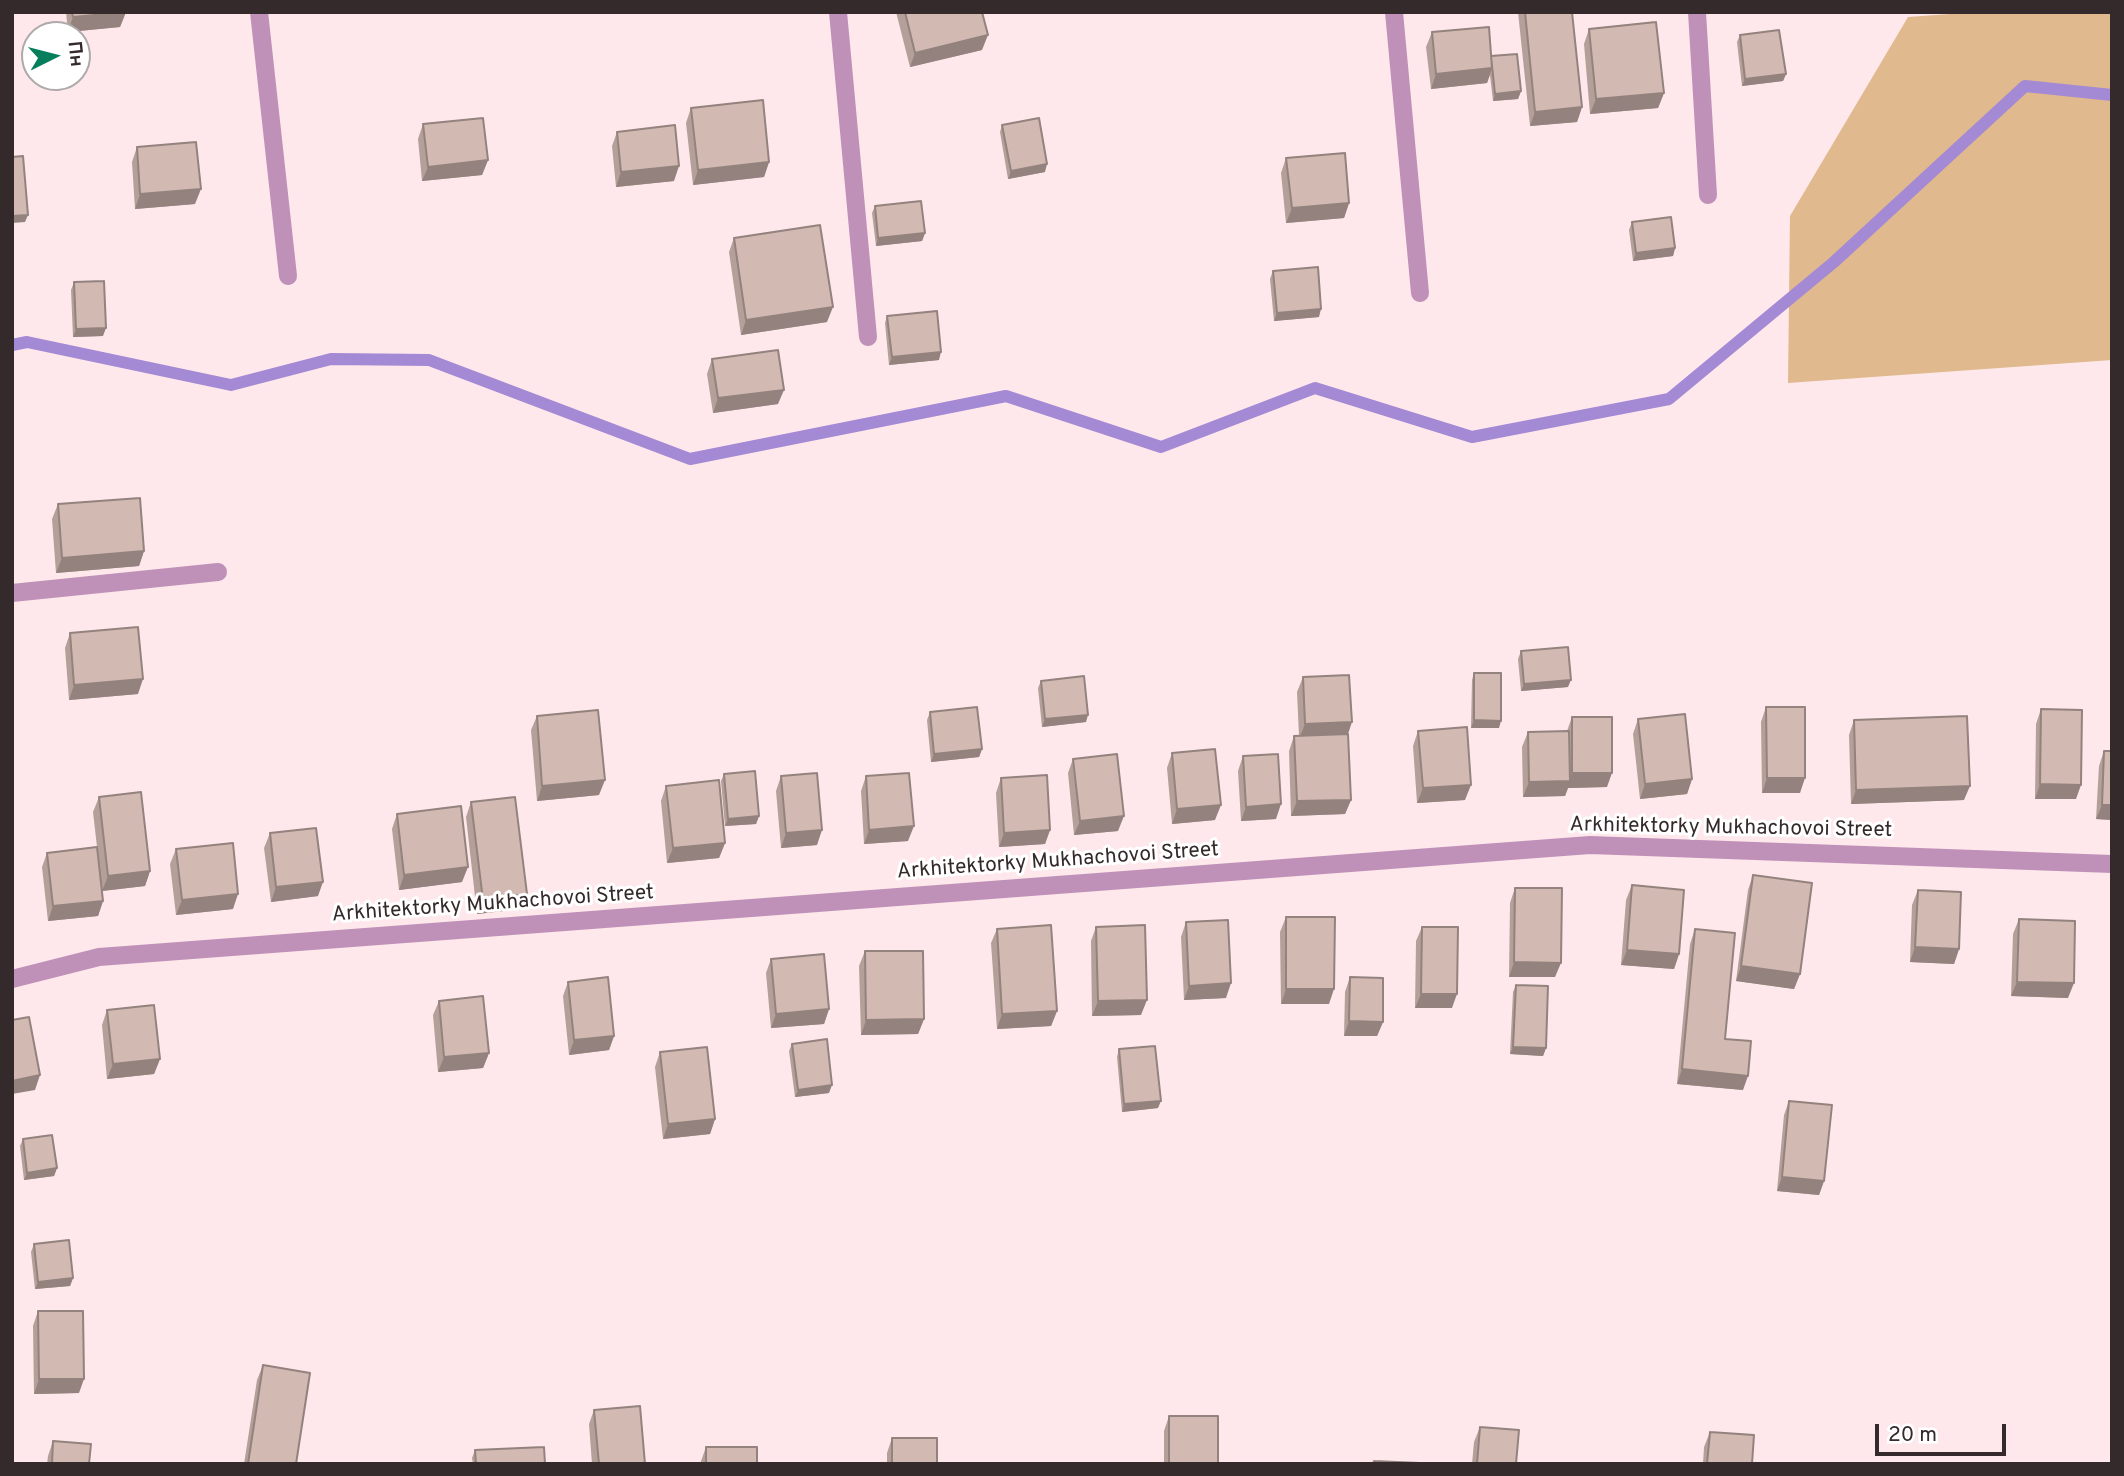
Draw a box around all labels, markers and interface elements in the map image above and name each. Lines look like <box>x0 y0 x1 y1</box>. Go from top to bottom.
north arrow <box>21 21 91 91</box>
text: Пн <box>62 40 88 68</box>
street label: Arkhitektorky Mukhachovoi Street <box>1569 814 1893 844</box>
street label: Arkhitektorky Mukhachovoi Street <box>896 838 1220 886</box>
street label: Arkhitektorky Mukhachovoi Street <box>331 881 655 929</box>
scale bar <box>1879 1410 2010 1454</box>
text: 20 m <box>1888 1422 1937 1449</box>

